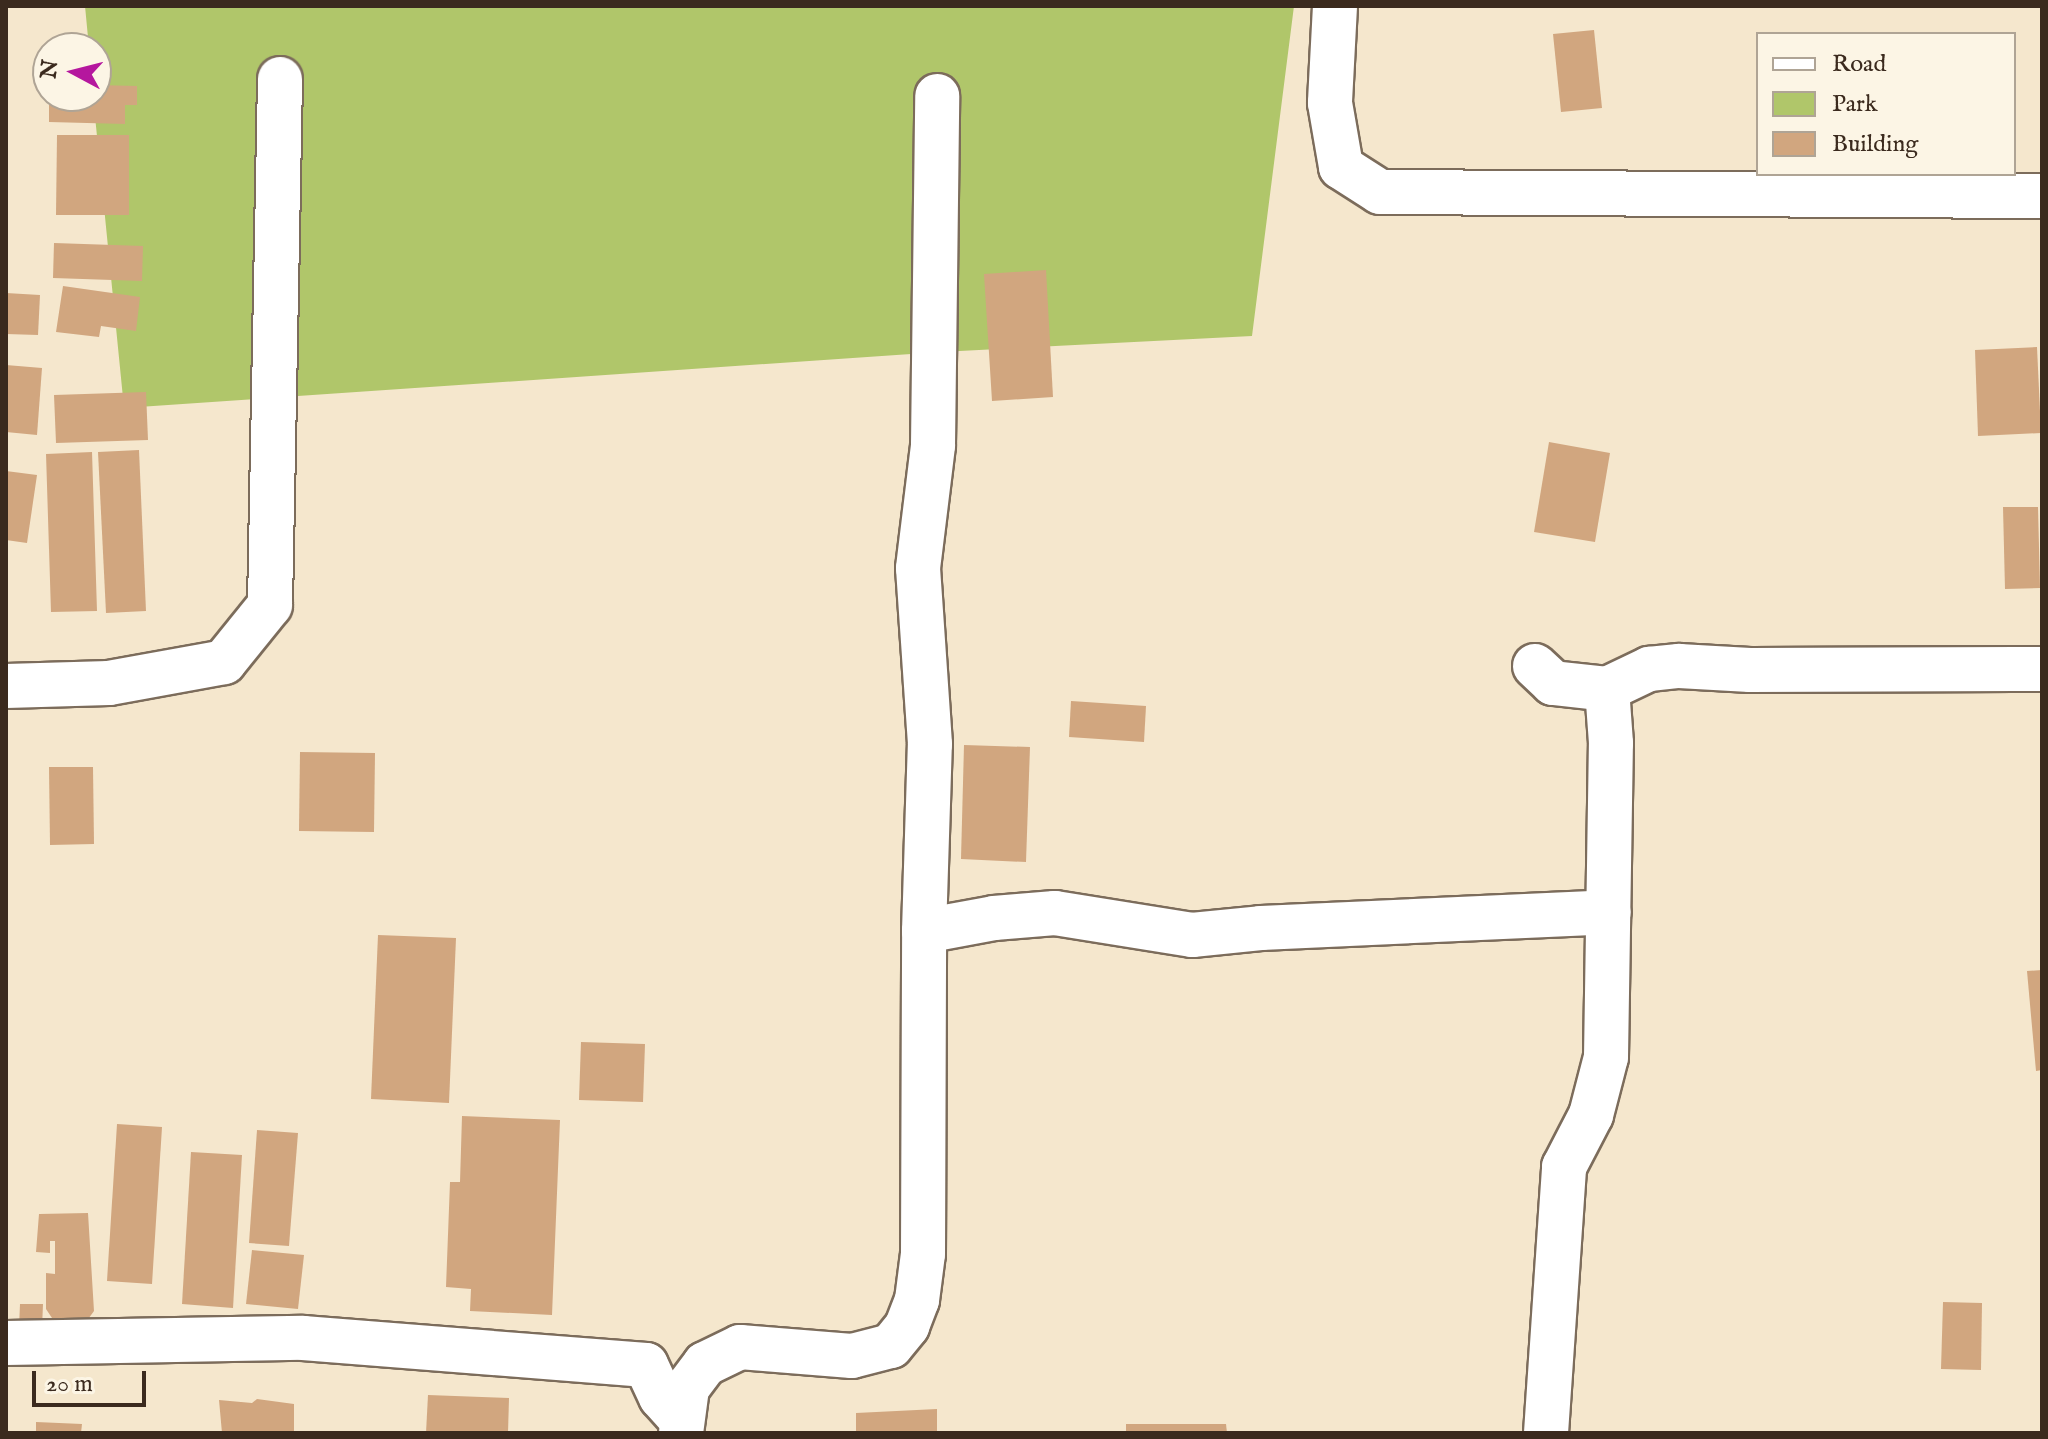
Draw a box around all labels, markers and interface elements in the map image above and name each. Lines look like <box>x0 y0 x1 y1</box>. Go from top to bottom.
north arrow <box>32 32 112 112</box>
legend <box>1756 32 2016 176</box>
text: Road <box>1832 49 1886 80</box>
text: N <box>35 58 65 80</box>
text: Park <box>1832 89 1878 120</box>
text: Building <box>1832 129 1918 160</box>
scale bar <box>36 1355 150 1405</box>
text: 20 m <box>46 1369 93 1400</box>

